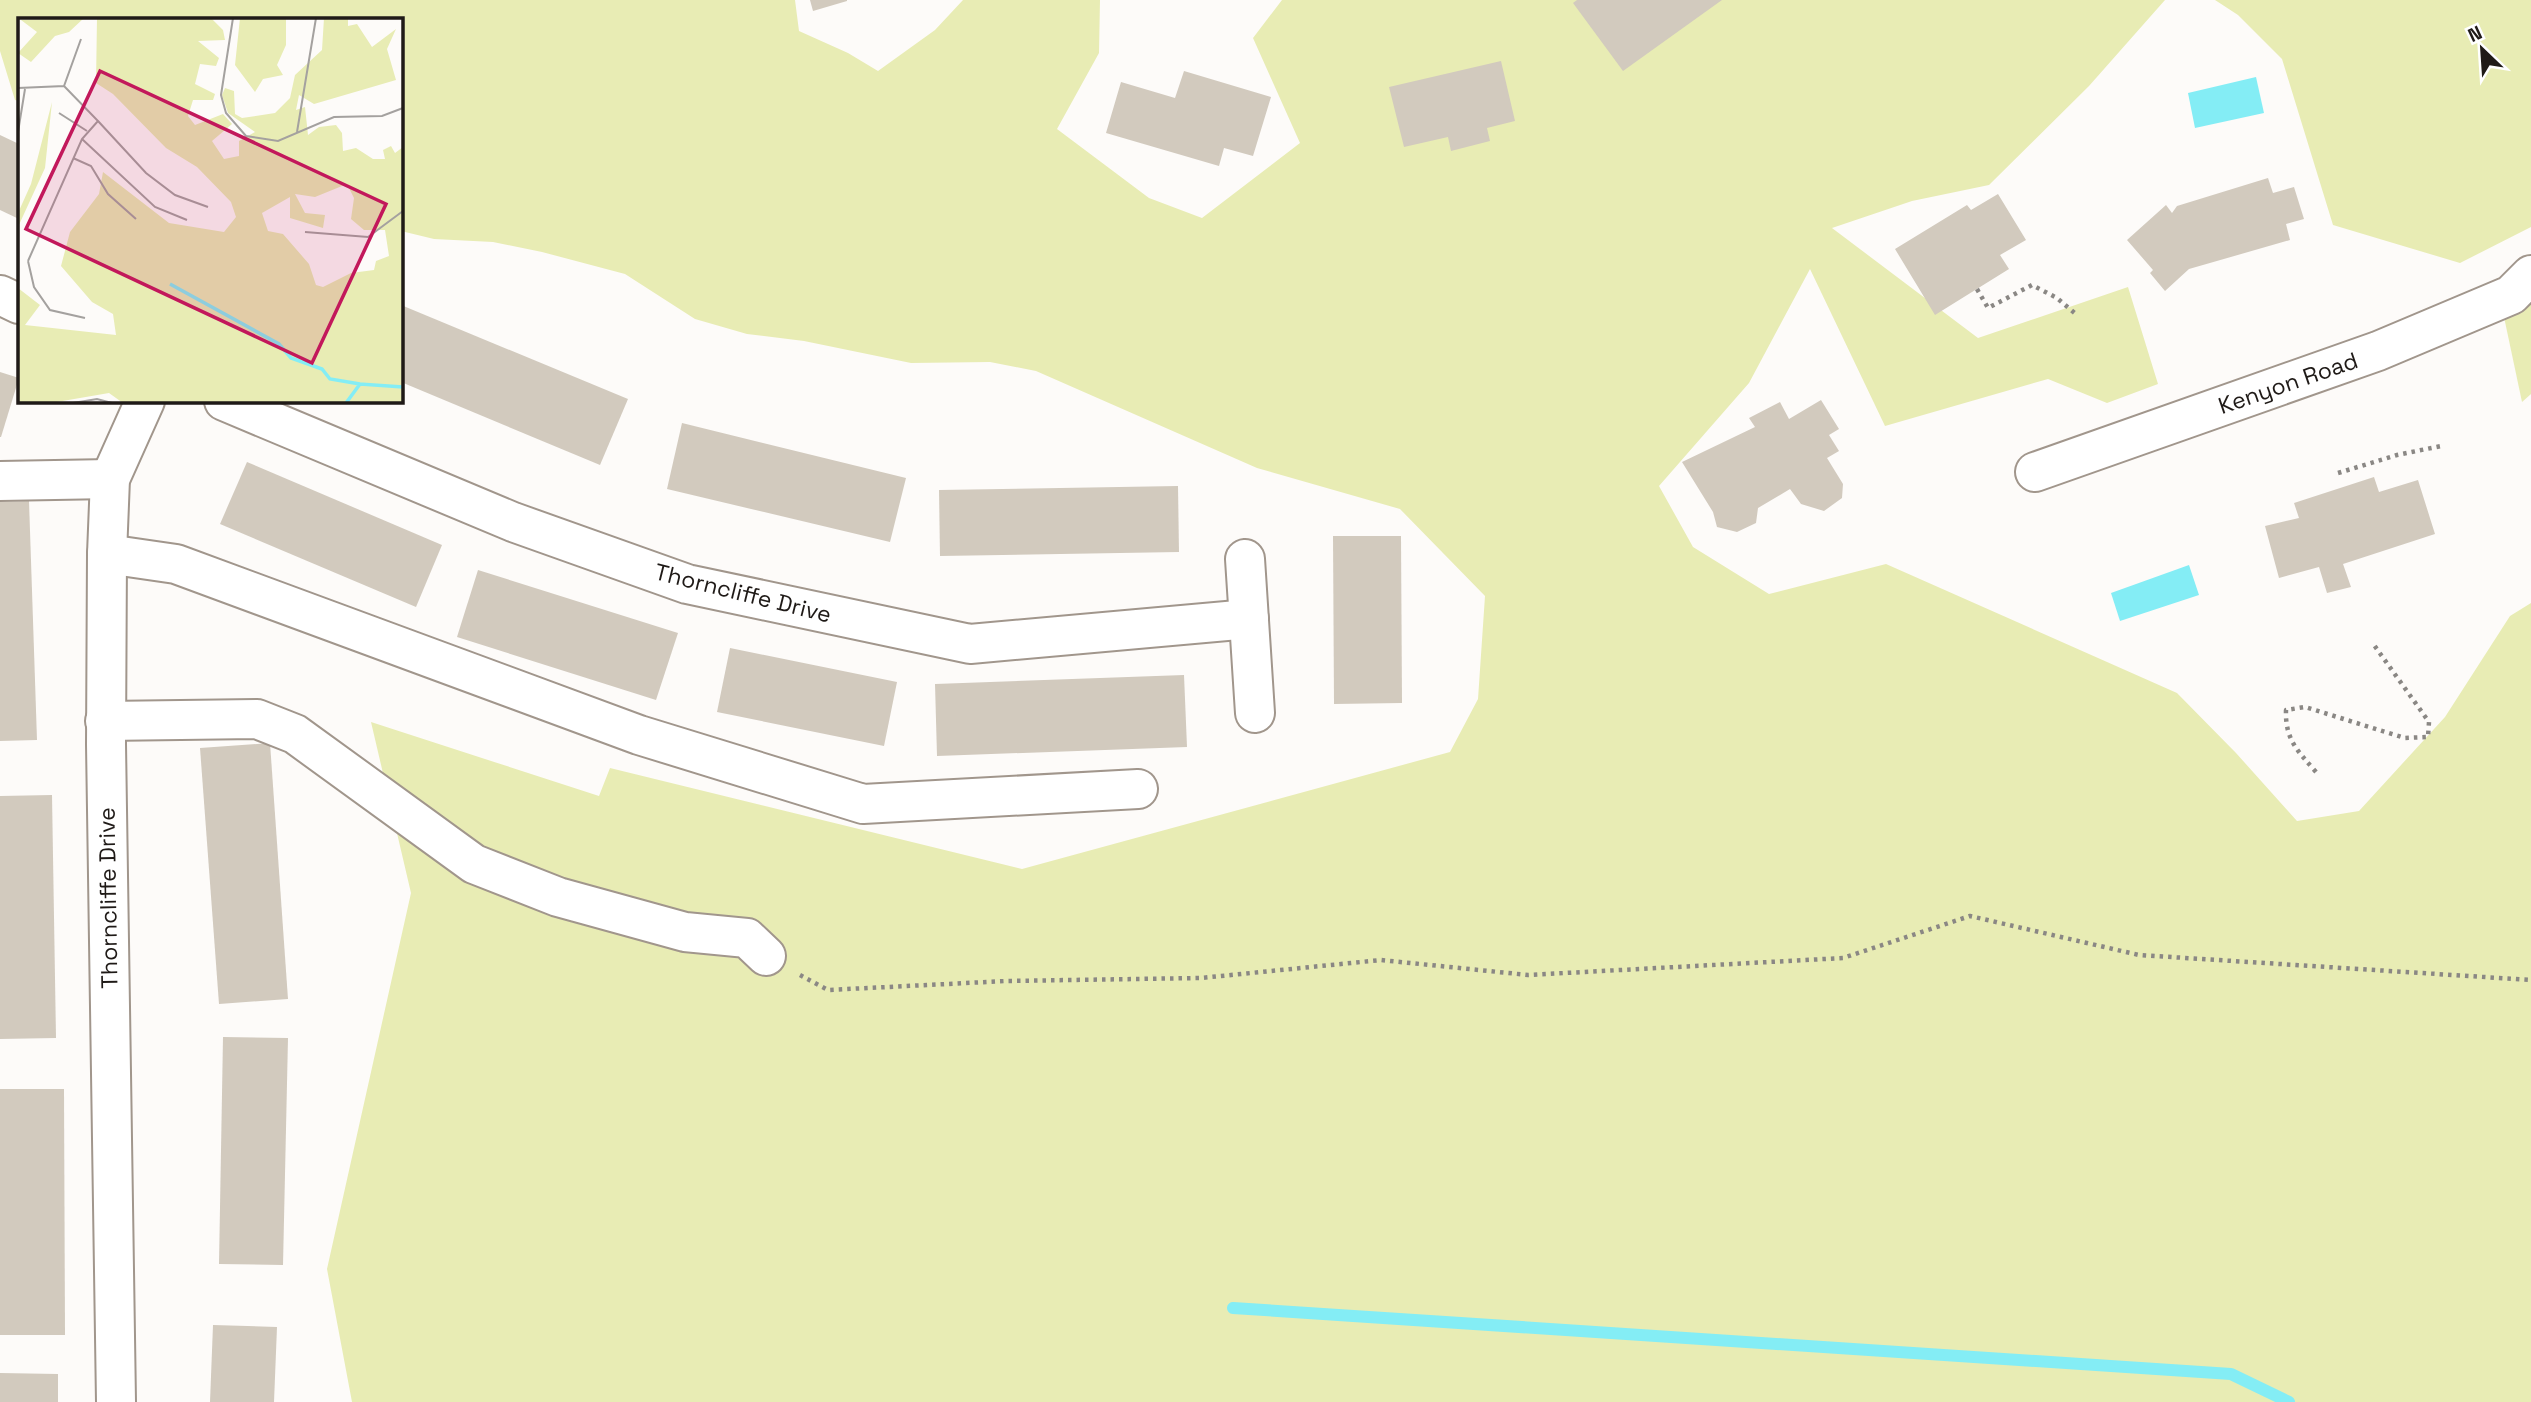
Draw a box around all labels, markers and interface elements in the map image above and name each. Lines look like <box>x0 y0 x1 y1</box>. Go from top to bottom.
north arrow <box>2447 14 2517 84</box>
inset map <box>18 18 402 402</box>
text: N <box>2464 20 2486 48</box>
street label: Kenyon Road <box>2214 345 2362 421</box>
street label: Thorncliffe Drive <box>651 557 835 629</box>
street label: Thorncliffe Drive <box>91 807 125 989</box>

